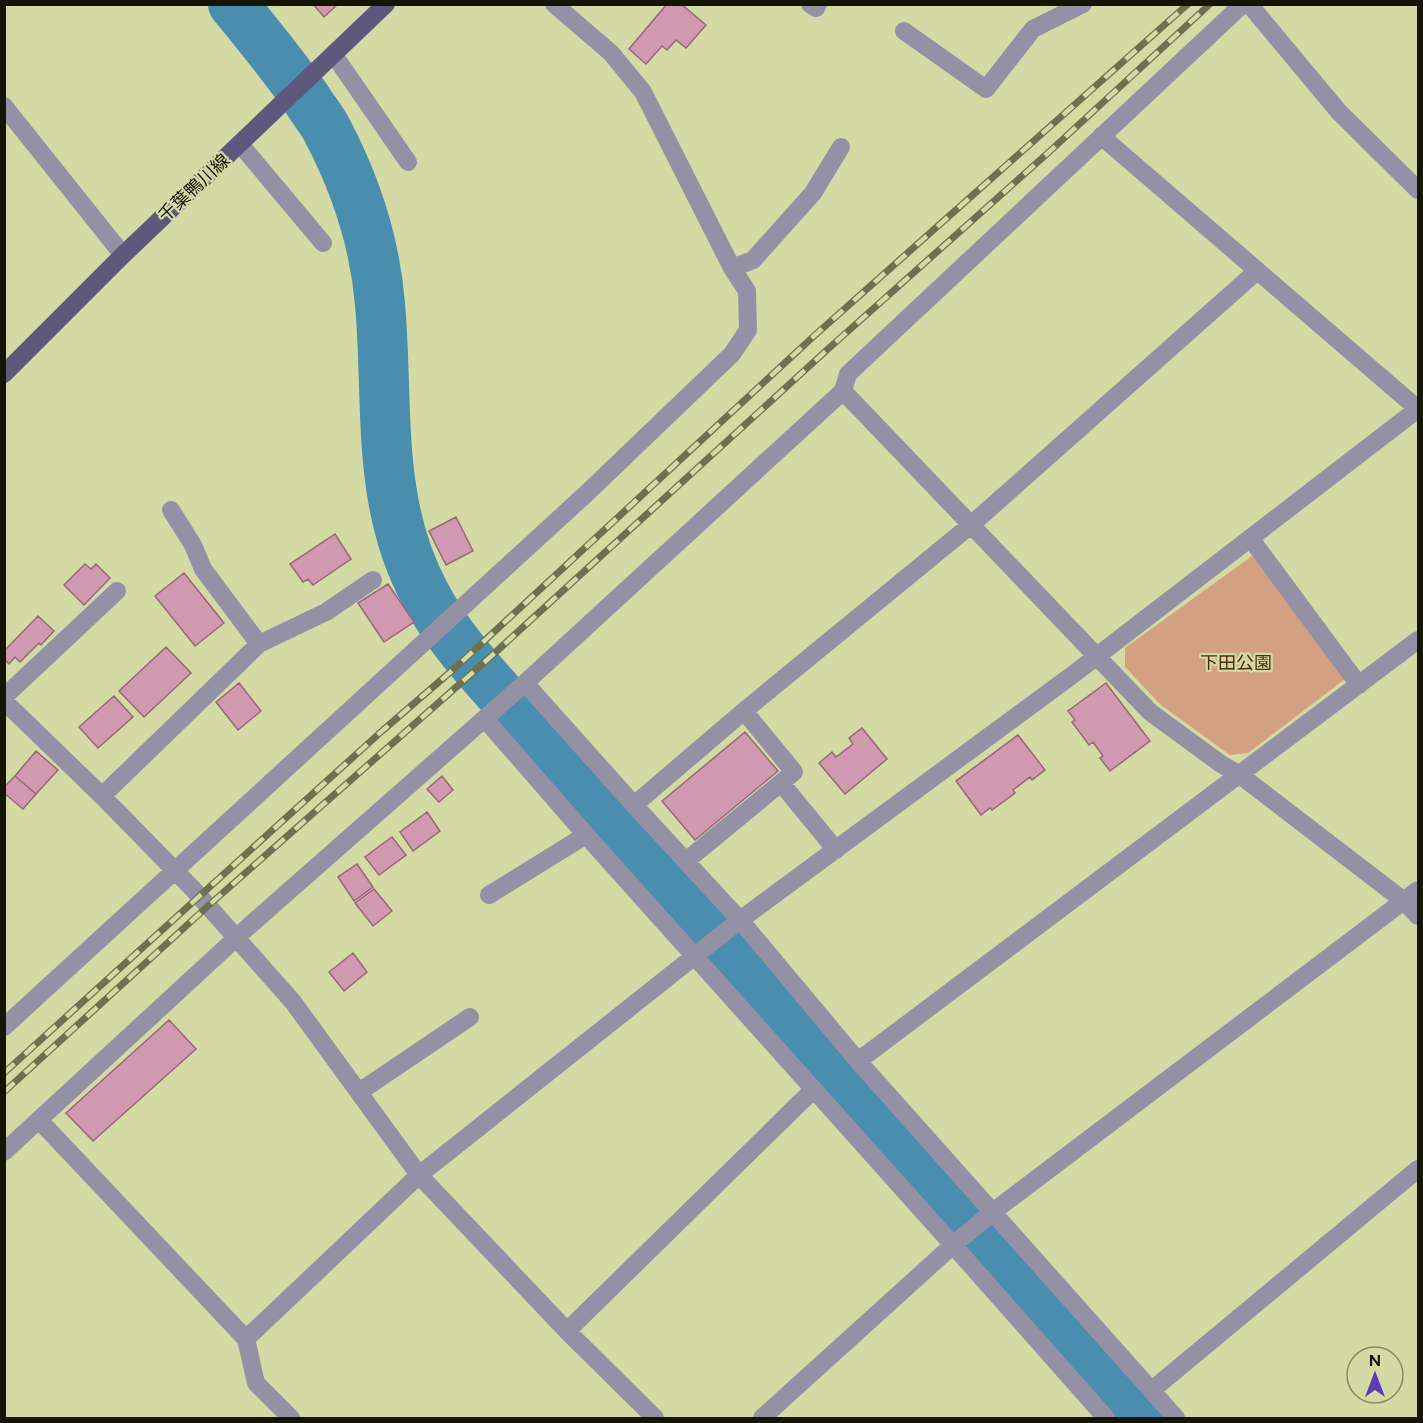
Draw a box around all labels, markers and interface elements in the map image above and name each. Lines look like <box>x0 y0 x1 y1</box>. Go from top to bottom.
street label: 千葉鴨川線 <box>154 149 234 227</box>
park label: 下田公園 <box>1200 652 1272 674</box>
north arrow <box>1345 1345 1405 1405</box>
text: N <box>1369 1351 1381 1370</box>

